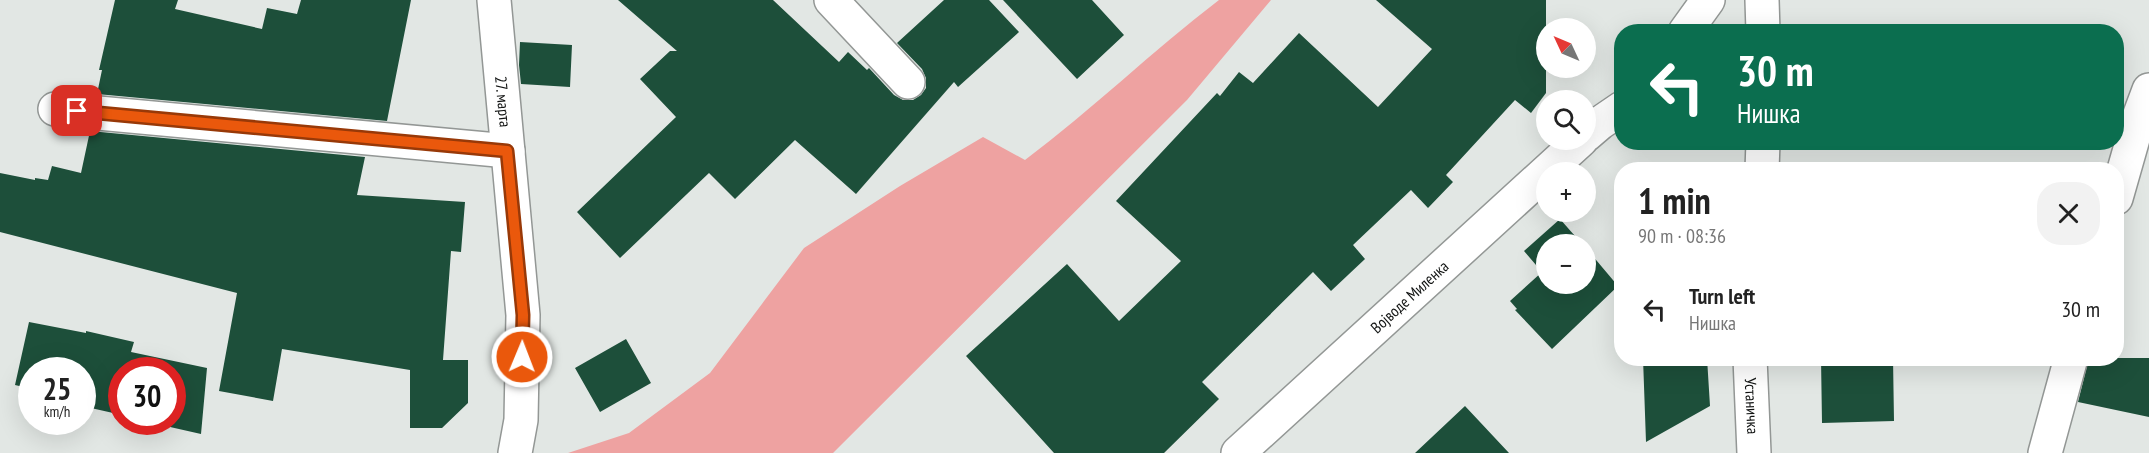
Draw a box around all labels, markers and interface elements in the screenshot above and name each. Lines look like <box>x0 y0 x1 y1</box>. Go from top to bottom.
north arrow <box>1536 18 1596 78</box>
map controls <box>1536 18 1596 294</box>
text: 30 m <box>1737 43 1814 98</box>
icon: left <box>1638 48 1716 126</box>
street label: 27. марта <box>491 75 516 128</box>
pin <box>51 85 102 136</box>
button: search <box>1536 90 1596 150</box>
icon: arrive <box>60 94 93 127</box>
text: Нишка <box>1737 96 1801 130</box>
button: + <box>1536 162 1596 222</box>
text: 1 min <box>1638 177 1711 224</box>
button: close <box>2037 182 2100 245</box>
text: 90 m · 08:36 <box>1638 223 1726 249</box>
button: − <box>1536 234 1596 294</box>
street label: Војводе Миленка <box>1366 256 1452 337</box>
text: Turn left <box>1689 282 1755 310</box>
icon: left <box>1638 293 1671 326</box>
text: 30 m <box>2061 295 2100 323</box>
text: Нишка <box>1689 310 1736 336</box>
position arrow <box>490 325 554 389</box>
speed limit sign: 30 <box>108 357 186 435</box>
text: 25 <box>43 369 71 408</box>
street label: Устаничка <box>1741 377 1763 435</box>
text: km/h <box>44 402 70 421</box>

